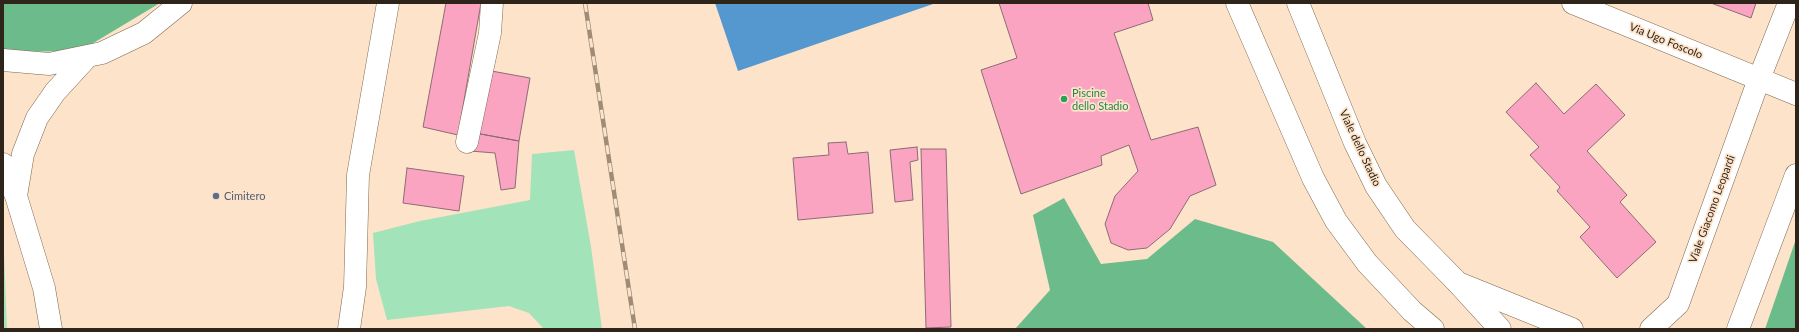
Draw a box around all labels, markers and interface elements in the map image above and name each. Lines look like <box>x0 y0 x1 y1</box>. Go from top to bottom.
street label: Via Ugo Foscolo <box>1627 20 1705 62</box>
place label: Piscine dello Stadio <box>1072 86 1128 112</box>
marker: Piscine dello Stadio <box>1059 94 1069 104</box>
street label: Viale dello Stadio <box>1336 108 1384 188</box>
street label: Viale Giacomo Leopardi <box>1686 153 1738 265</box>
place label: Cimitero <box>224 189 265 203</box>
marker: Cimitero <box>211 191 221 201</box>

